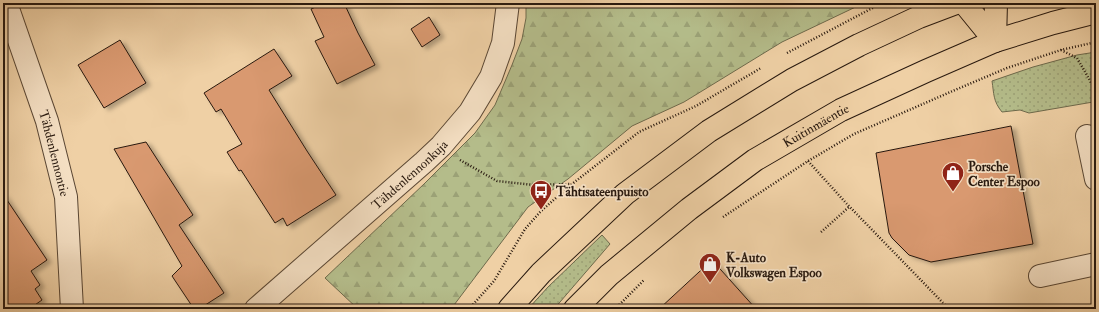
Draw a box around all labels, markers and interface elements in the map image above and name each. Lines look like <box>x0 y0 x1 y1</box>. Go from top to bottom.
street label: Kuitinmäentie <box>780 100 852 151</box>
street label: Tähdenlennontie <box>35 108 73 199</box>
street label: Tähdenlennonkuja <box>369 137 452 213</box>
place label: Porsche Center Espoo <box>968 159 1040 191</box>
shop icon: Porsche Center Espoo <box>940 160 966 193</box>
bus stop icon: Tähtisateenpuisto <box>528 178 554 211</box>
place label: Tähtisateenpuisto <box>555 184 649 201</box>
place label: K-Auto Volkswagen Espoo <box>725 250 822 282</box>
shop icon: K-Auto Volkswagen Espoo <box>697 251 723 284</box>

